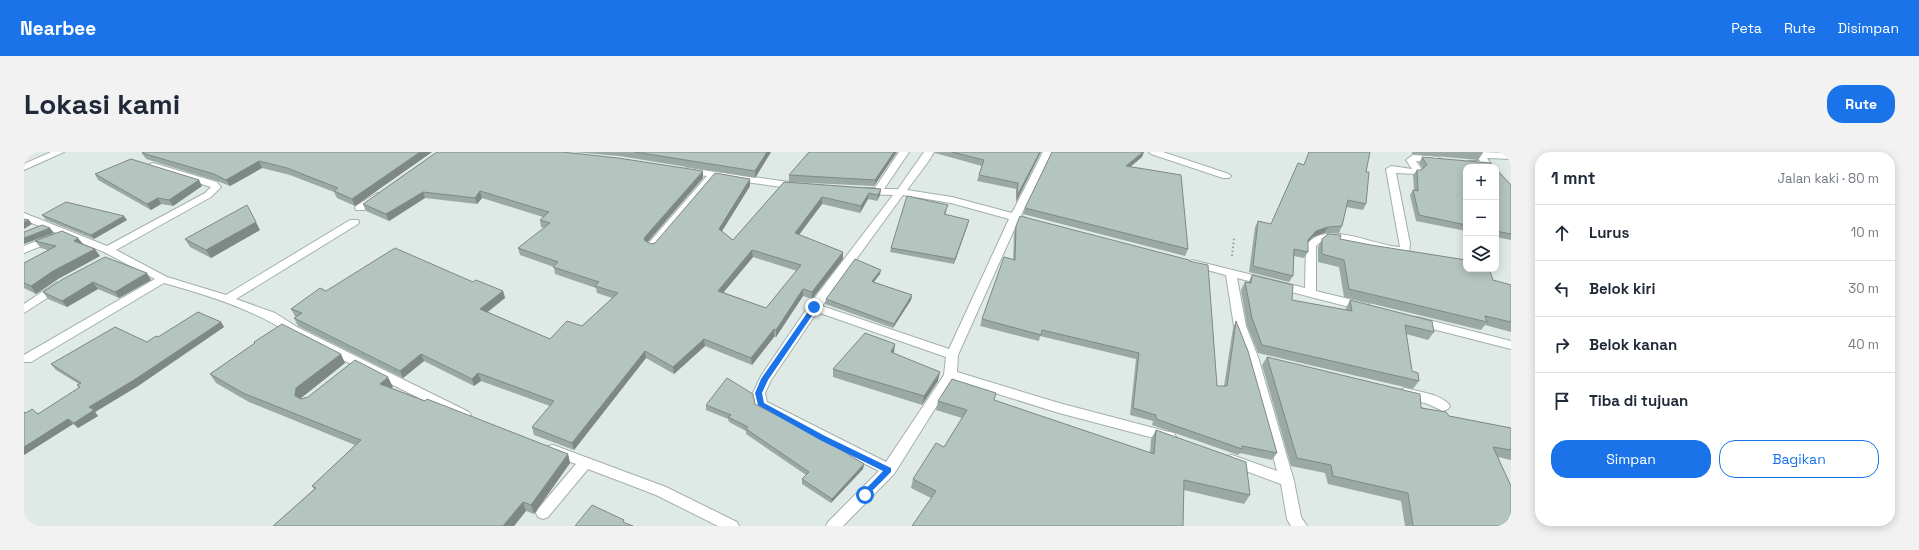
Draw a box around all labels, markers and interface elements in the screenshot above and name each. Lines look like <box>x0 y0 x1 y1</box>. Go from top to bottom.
text: Nearbee <box>20 16 96 41</box>
text: Peta <box>1731 19 1762 37</box>
text: Rute <box>1784 19 1816 37</box>
text: Disimpan <box>1838 19 1899 37</box>
button: Rute <box>1827 85 1895 123</box>
text: Lokasi kami <box>24 86 180 122</box>
map controls <box>1463 164 1499 272</box>
button: + <box>1463 164 1499 200</box>
text: 1 mnt <box>1551 167 1596 189</box>
text: Jalan kaki · 80 m <box>1778 170 1879 187</box>
button: − <box>1463 200 1499 236</box>
icon: ahead <box>1551 222 1573 244</box>
text: Lurus <box>1589 223 1629 242</box>
text: 10 m <box>1851 224 1879 241</box>
button: layers <box>1463 236 1499 272</box>
icon: left <box>1551 278 1573 300</box>
text: Belok kiri <box>1589 279 1655 298</box>
text: 30 m <box>1848 280 1879 297</box>
route end <box>805 298 823 316</box>
icon: right <box>1551 334 1573 356</box>
text: Belok kanan <box>1589 335 1677 354</box>
text: 40 m <box>1848 336 1879 353</box>
icon: arrive <box>1551 390 1573 412</box>
text: Tiba di tujuan <box>1589 391 1688 410</box>
button: Simpan <box>1551 440 1711 478</box>
button: Bagikan <box>1719 440 1879 478</box>
route start <box>856 486 874 504</box>

